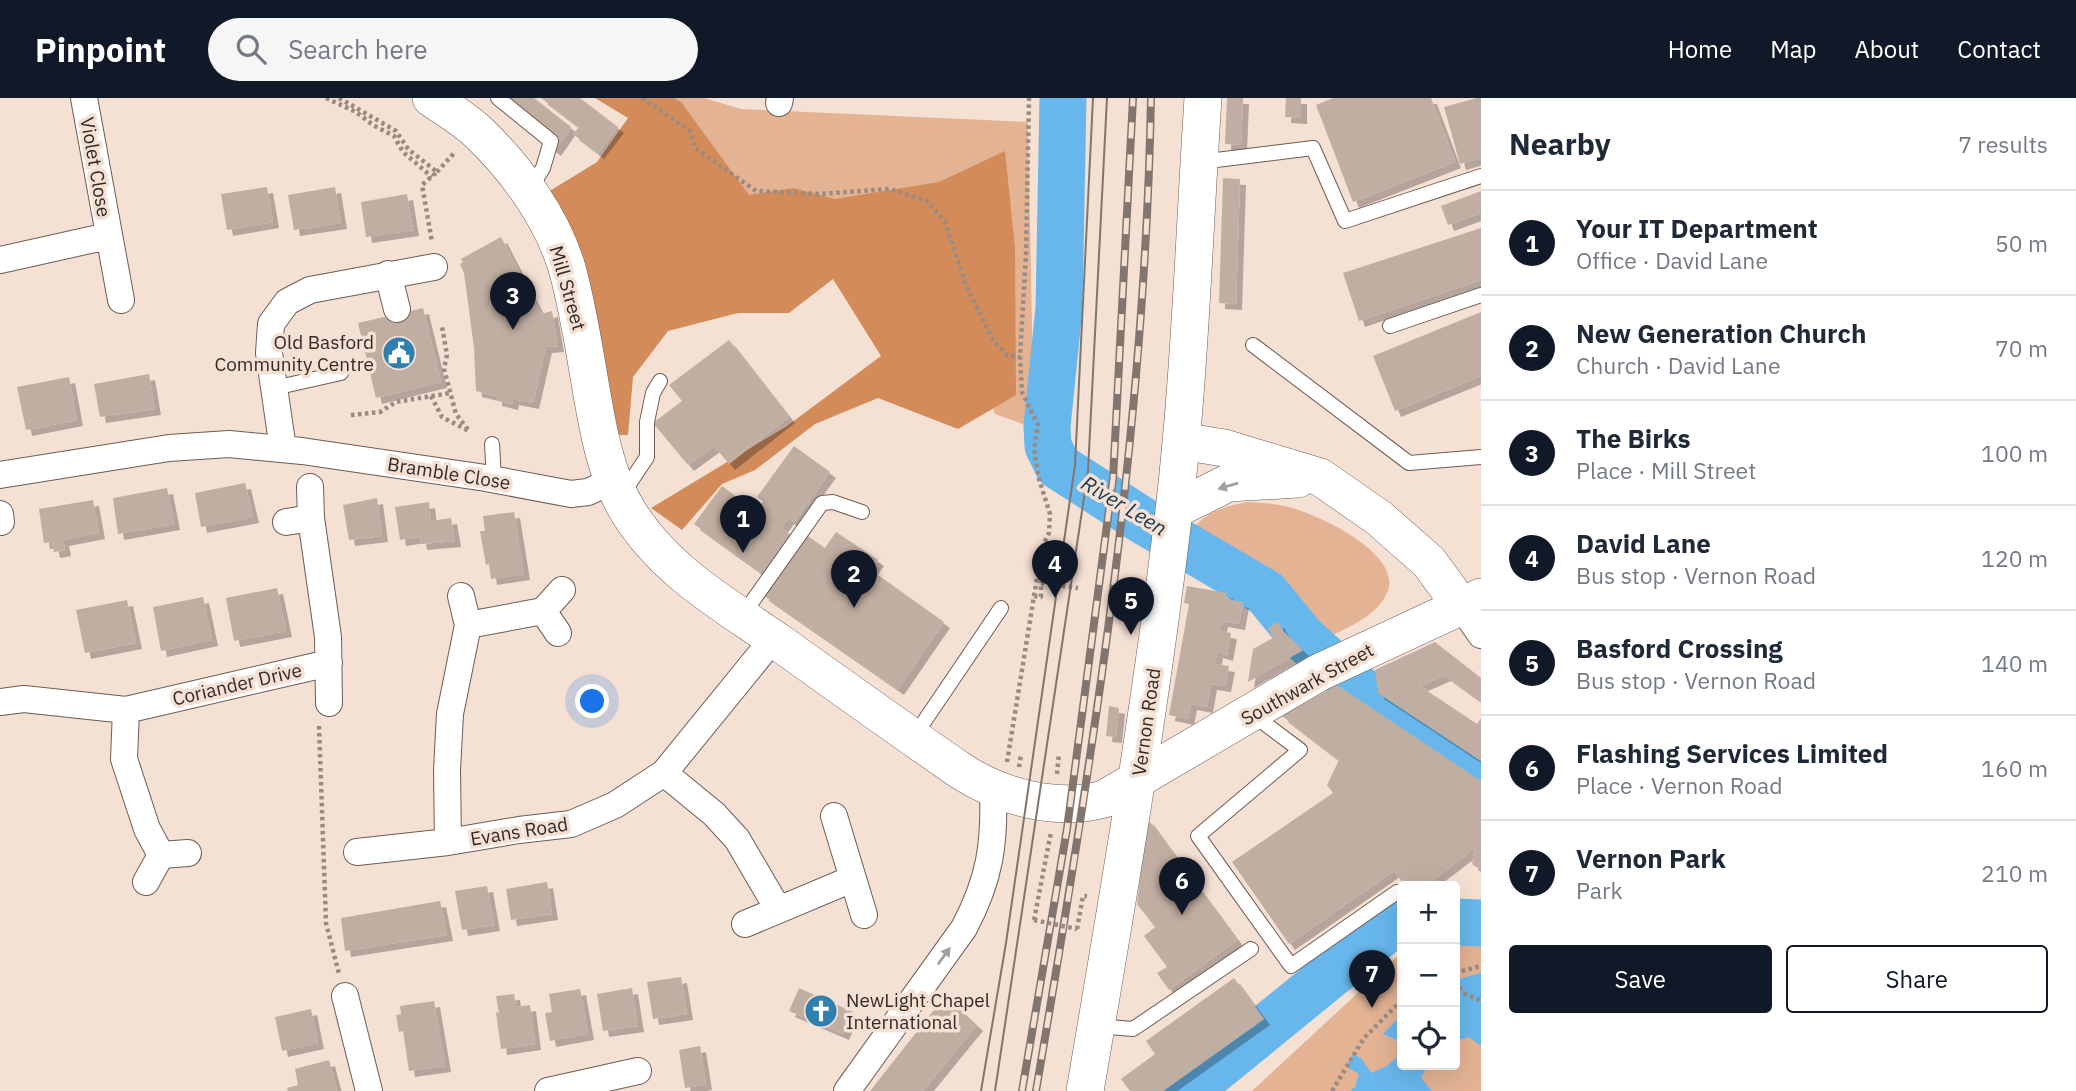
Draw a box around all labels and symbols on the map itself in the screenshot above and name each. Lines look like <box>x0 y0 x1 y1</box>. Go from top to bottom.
street label: Violet Close <box>75 115 117 219</box>
street label: Mill Street <box>544 243 592 333</box>
pin: 3 <box>490 272 536 330</box>
place label: Old Basford Community Centre <box>214 330 374 376</box>
public building icon: Old Basford Community Centre <box>380 334 418 372</box>
street label: Bramble Close <box>386 451 512 495</box>
water label: River Leen <box>1077 469 1173 542</box>
one-way arrow <box>1217 481 1238 491</box>
pin: 1 <box>720 495 766 553</box>
pin: 4 <box>1032 540 1078 598</box>
pin: 2 <box>831 550 877 608</box>
pin: 5 <box>1108 577 1154 635</box>
street label: Southwark Street <box>1236 638 1378 730</box>
street label: Coriander Drive <box>170 657 304 711</box>
street label: Vernon Road <box>1127 666 1165 778</box>
your location <box>575 684 609 718</box>
street label: Evans Road <box>468 811 570 851</box>
pin: 6 <box>1159 857 1205 915</box>
one-way arrow <box>937 947 951 965</box>
pin: 7 <box>1349 950 1395 1008</box>
place label: NewLight Chapel International <box>846 988 990 1034</box>
church icon: NewLight Chapel International <box>802 992 840 1030</box>

